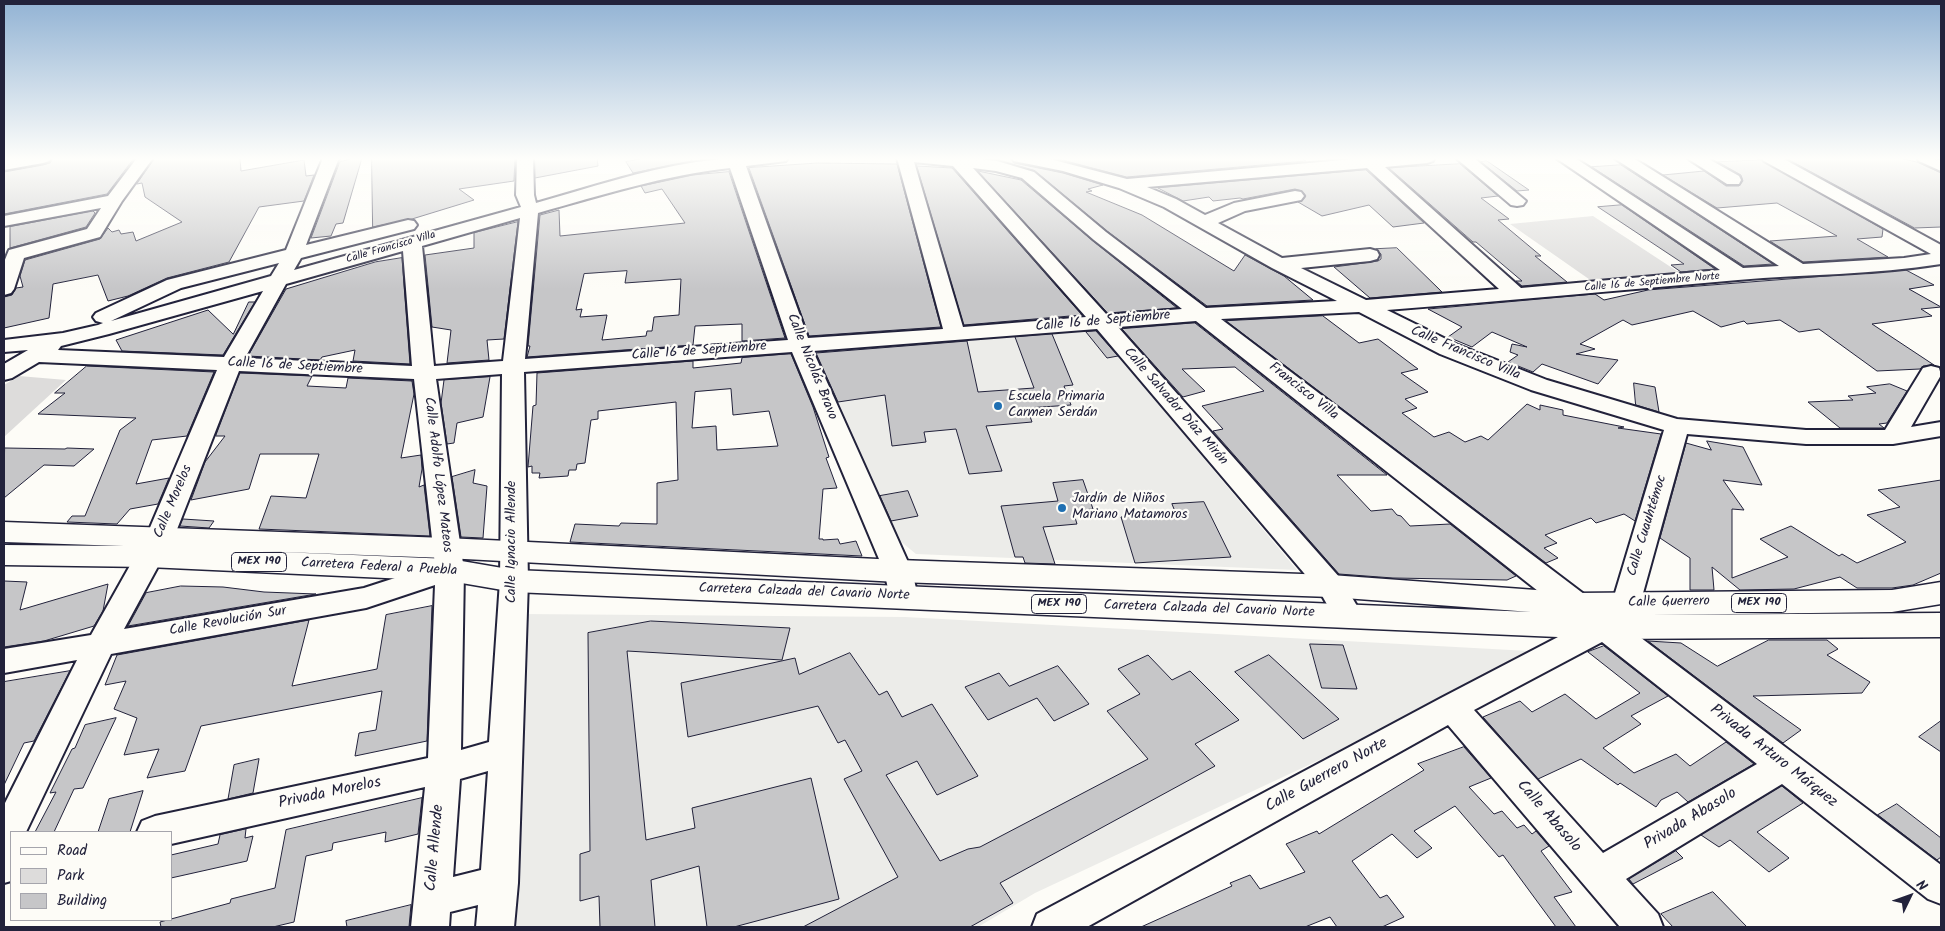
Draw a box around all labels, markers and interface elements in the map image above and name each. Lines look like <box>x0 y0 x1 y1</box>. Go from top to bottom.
street label: Calle Francisco Villa <box>345 229 437 267</box>
street label: Calle 16 de Septiembre Norte <box>1584 270 1720 296</box>
street label: Calle 16 de Septiembre <box>1035 308 1171 336</box>
street label: Calle Nicolás Bravo <box>782 311 840 423</box>
street label: Calle Francisco Villa <box>1408 323 1522 385</box>
street label: Calle 16 de Septiembre <box>631 339 767 365</box>
street label: Calle Salvador Díaz Mirón <box>1119 345 1231 469</box>
street label: Calle 16 de Septiembre <box>227 355 363 379</box>
street label: Francisco Villa <box>1265 360 1341 424</box>
place label: Escuela Primaria Carmen Serdán <box>1008 390 1105 422</box>
street label: Calle Adolfo López Mateos <box>419 396 455 554</box>
marker: Escuela Primaria Carmen Serdán <box>992 400 1004 412</box>
street label: Calle Morelos <box>151 463 197 541</box>
street label: Calle Cuauhtémoc <box>1625 473 1671 579</box>
street label: Calle Ignacio Allende <box>505 481 521 603</box>
place label: Jardín de Niños Mariano Matamoros <box>1072 492 1188 524</box>
marker: Jardín de Niños Mariano Matamoros <box>1056 502 1068 514</box>
road number: MEX 190 <box>232 552 286 572</box>
street label: Carretera Federal a Puebla <box>300 556 458 580</box>
street label: Carretera Calzada del Cavario Norte <box>698 581 910 605</box>
road number: MEX 190 <box>1032 594 1086 614</box>
street label: Calle Guerrero <box>1628 594 1710 612</box>
road number: MEX 190 <box>1732 594 1786 612</box>
street label: Carretera Calzada del Cavario Norte <box>1103 598 1315 622</box>
street label: Calle Revolución Sur <box>168 603 288 641</box>
street label: Privada Arturo Márquez <box>1705 701 1841 813</box>
street label: Calle Guerrero Norte <box>1263 734 1391 818</box>
street label: Privada Morelos <box>277 774 383 814</box>
street label: Calle Abasolo <box>1511 777 1585 857</box>
street label: Privada Abasolo <box>1641 785 1741 855</box>
street label: Calle Allende <box>423 804 449 892</box>
legend <box>10 831 172 921</box>
text: Road <box>57 839 87 863</box>
text: Park <box>57 864 84 888</box>
north arrow <box>1885 871 1935 921</box>
text: N <box>1910 875 1932 897</box>
text: Building <box>57 889 107 913</box>

